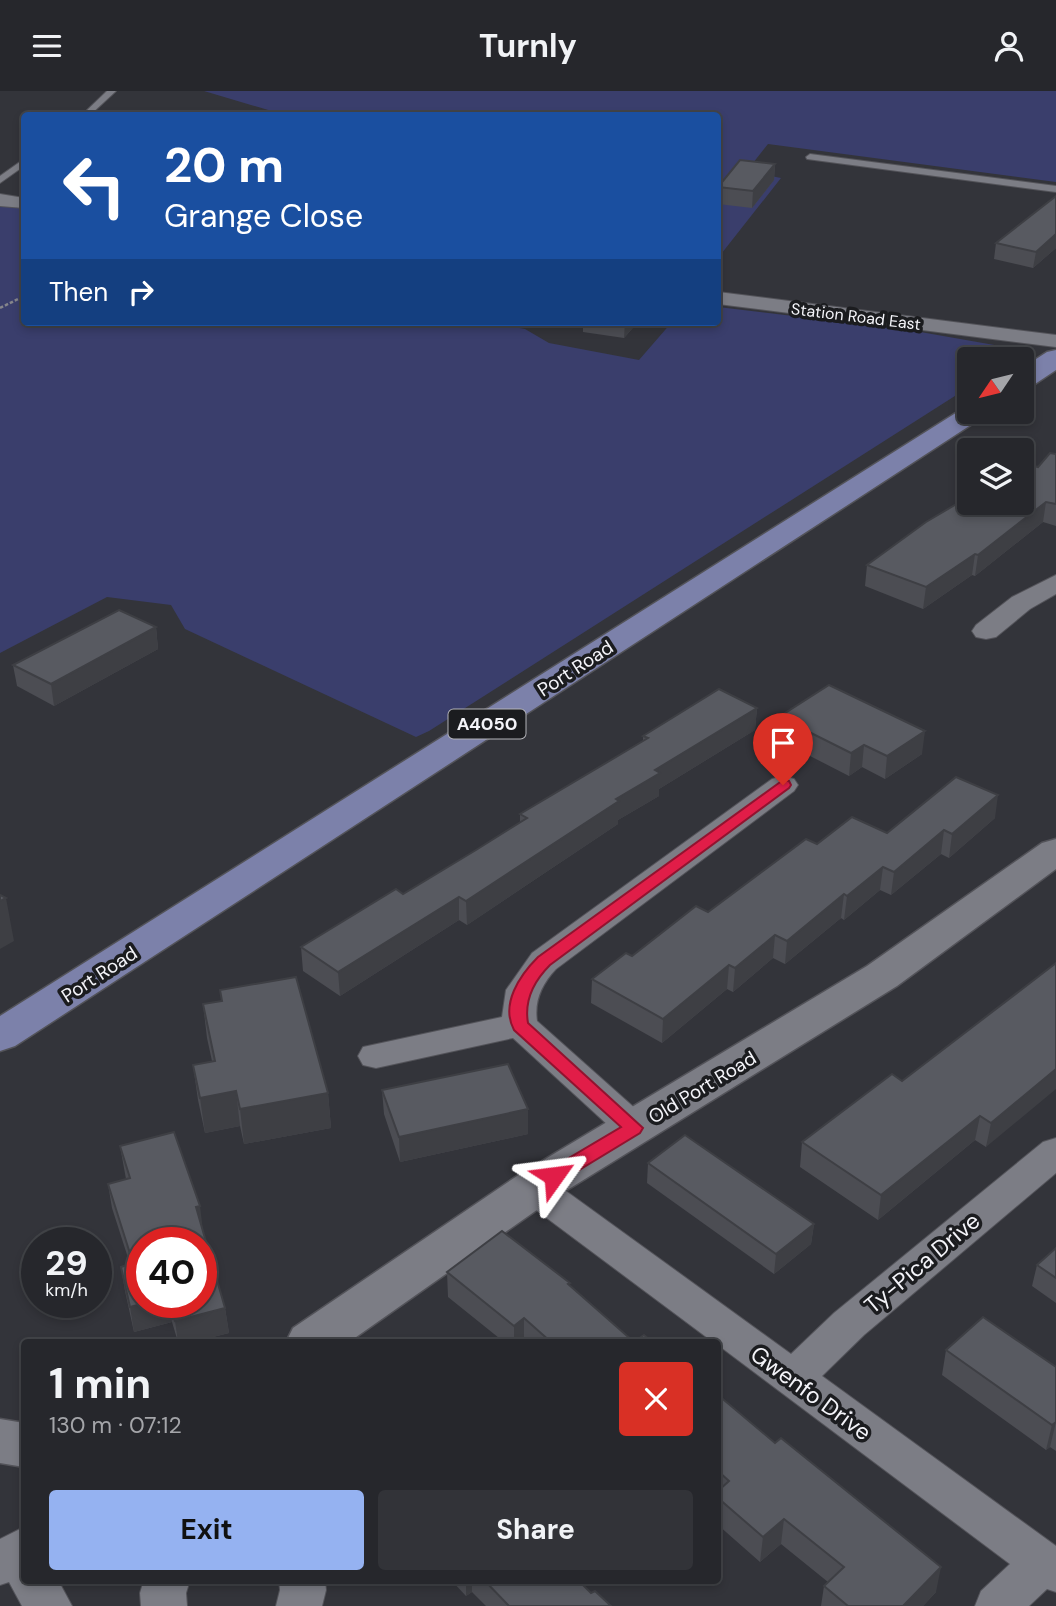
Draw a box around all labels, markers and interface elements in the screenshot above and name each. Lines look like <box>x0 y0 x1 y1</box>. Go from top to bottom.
text: Turnly <box>479 25 577 67</box>
icon: menu <box>28 27 66 65</box>
icon: person <box>990 27 1028 65</box>
text: 20 m <box>164 133 284 197</box>
icon: left <box>49 140 140 231</box>
text: Grange Close <box>164 195 363 237</box>
icon: right <box>122 273 160 311</box>
text: Then <box>49 275 108 309</box>
street label: Station Road East <box>790 298 922 335</box>
north arrow <box>957 347 1034 423</box>
map controls <box>957 347 1034 515</box>
button: layers <box>957 438 1034 515</box>
street label: Port Road <box>533 635 618 702</box>
road number: A4050 <box>448 709 526 739</box>
pin <box>753 713 813 785</box>
icon: arrive <box>764 724 802 762</box>
street label: Port Road <box>57 941 142 1008</box>
street label: Old Port Road <box>644 1045 761 1129</box>
position arrow <box>517 1139 591 1213</box>
street label: Ty-Pica Drive <box>858 1206 986 1320</box>
speed limit sign: 40 <box>126 1227 217 1318</box>
text: 29 <box>45 1240 88 1286</box>
text: km/h <box>45 1278 88 1302</box>
street label: Gwenfo Drive <box>745 1339 877 1447</box>
text: 1 min <box>49 1356 151 1411</box>
button: close <box>619 1362 693 1436</box>
text: 130 m · 07:12 <box>49 1410 182 1440</box>
button: Exit <box>49 1490 364 1570</box>
button: Share <box>378 1490 693 1570</box>

